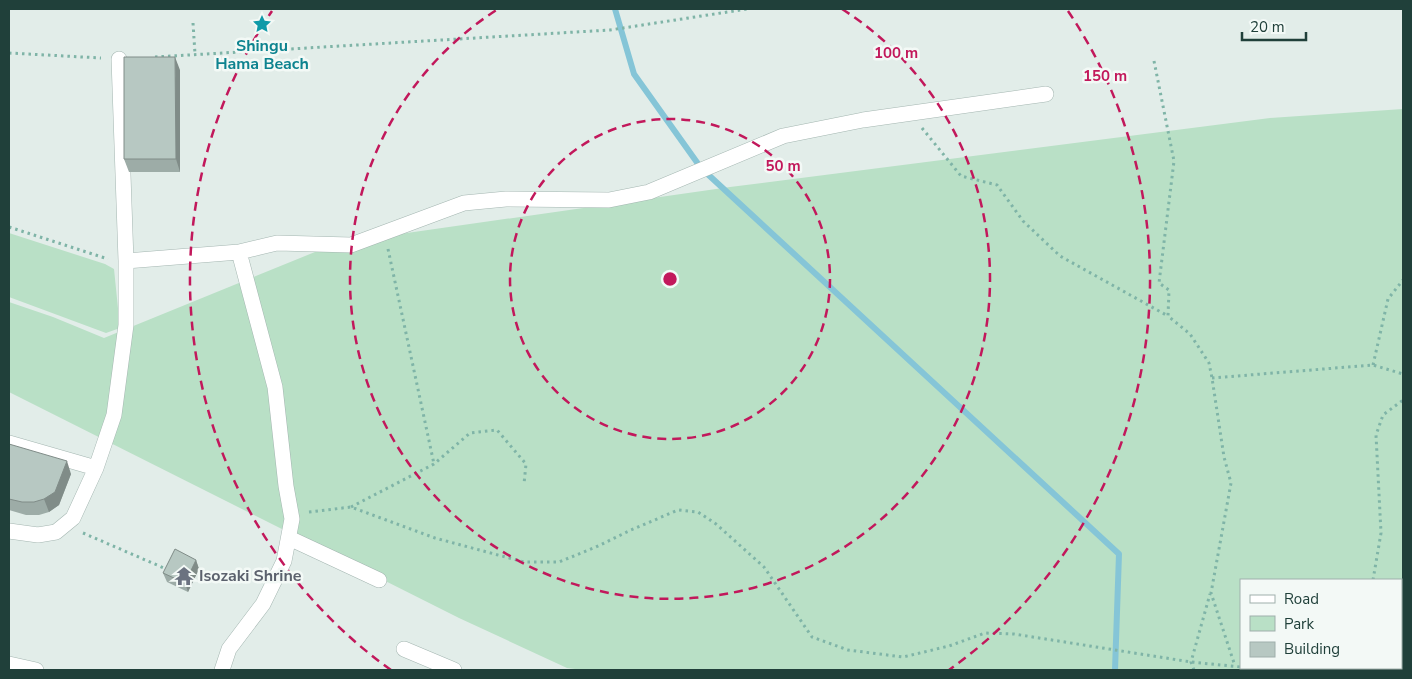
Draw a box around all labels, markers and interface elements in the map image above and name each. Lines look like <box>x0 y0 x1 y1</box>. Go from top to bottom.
scale bar <box>1242 10 1306 42</box>
place icon: Shingu Hama Beach <box>251 13 273 35</box>
text: 20 m <box>1250 17 1285 37</box>
place label: Shingu Hama Beach <box>215 35 309 75</box>
text: 100 m <box>874 43 918 63</box>
text: 150 m <box>1083 66 1127 86</box>
text: 50 m <box>765 156 801 176</box>
centre of rings <box>661 270 679 288</box>
temple icon: Isozaki Shrine <box>173 565 195 587</box>
place label: Isozaki Shrine <box>199 565 302 587</box>
legend <box>1240 579 1402 669</box>
text: Road <box>1284 589 1319 609</box>
text: Park <box>1284 614 1314 634</box>
text: Building <box>1284 639 1340 659</box>

